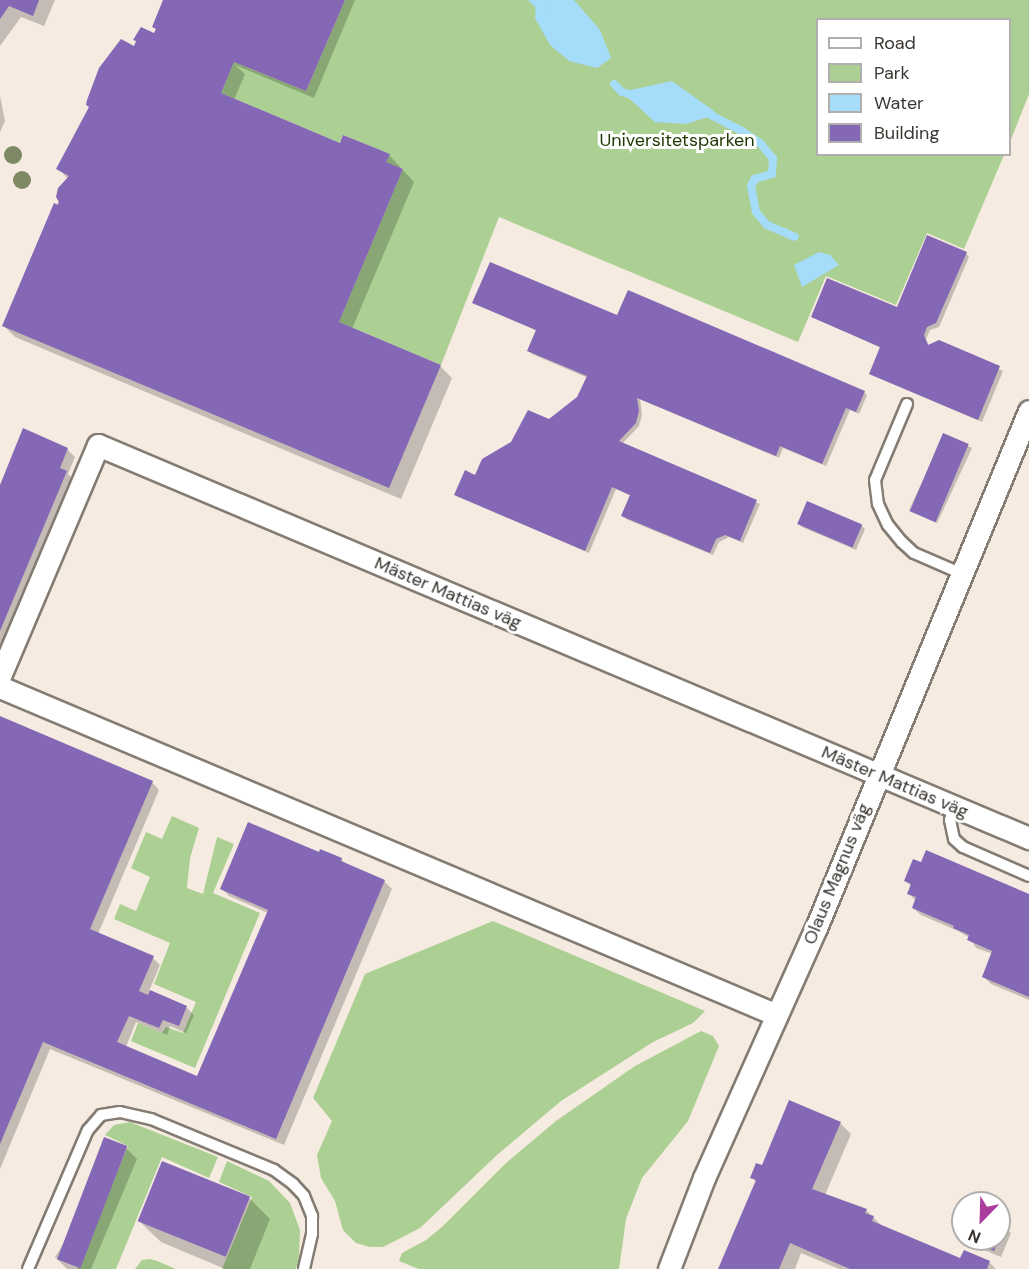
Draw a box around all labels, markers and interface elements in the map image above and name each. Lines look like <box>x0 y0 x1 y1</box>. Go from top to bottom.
legend <box>816 18 1011 156</box>
text: Road <box>874 31 916 55</box>
text: Park <box>874 61 910 85</box>
text: Water <box>874 91 924 115</box>
text: Building <box>874 121 939 145</box>
park label: Universitetsparken <box>599 129 755 151</box>
street label: Mäster Mattias väg <box>371 552 525 634</box>
street label: Mäster Mattias väg <box>818 741 972 823</box>
street label: Olaus Magnus väg <box>799 800 875 948</box>
north arrow <box>951 1191 1011 1251</box>
text: N <box>965 1224 984 1248</box>

